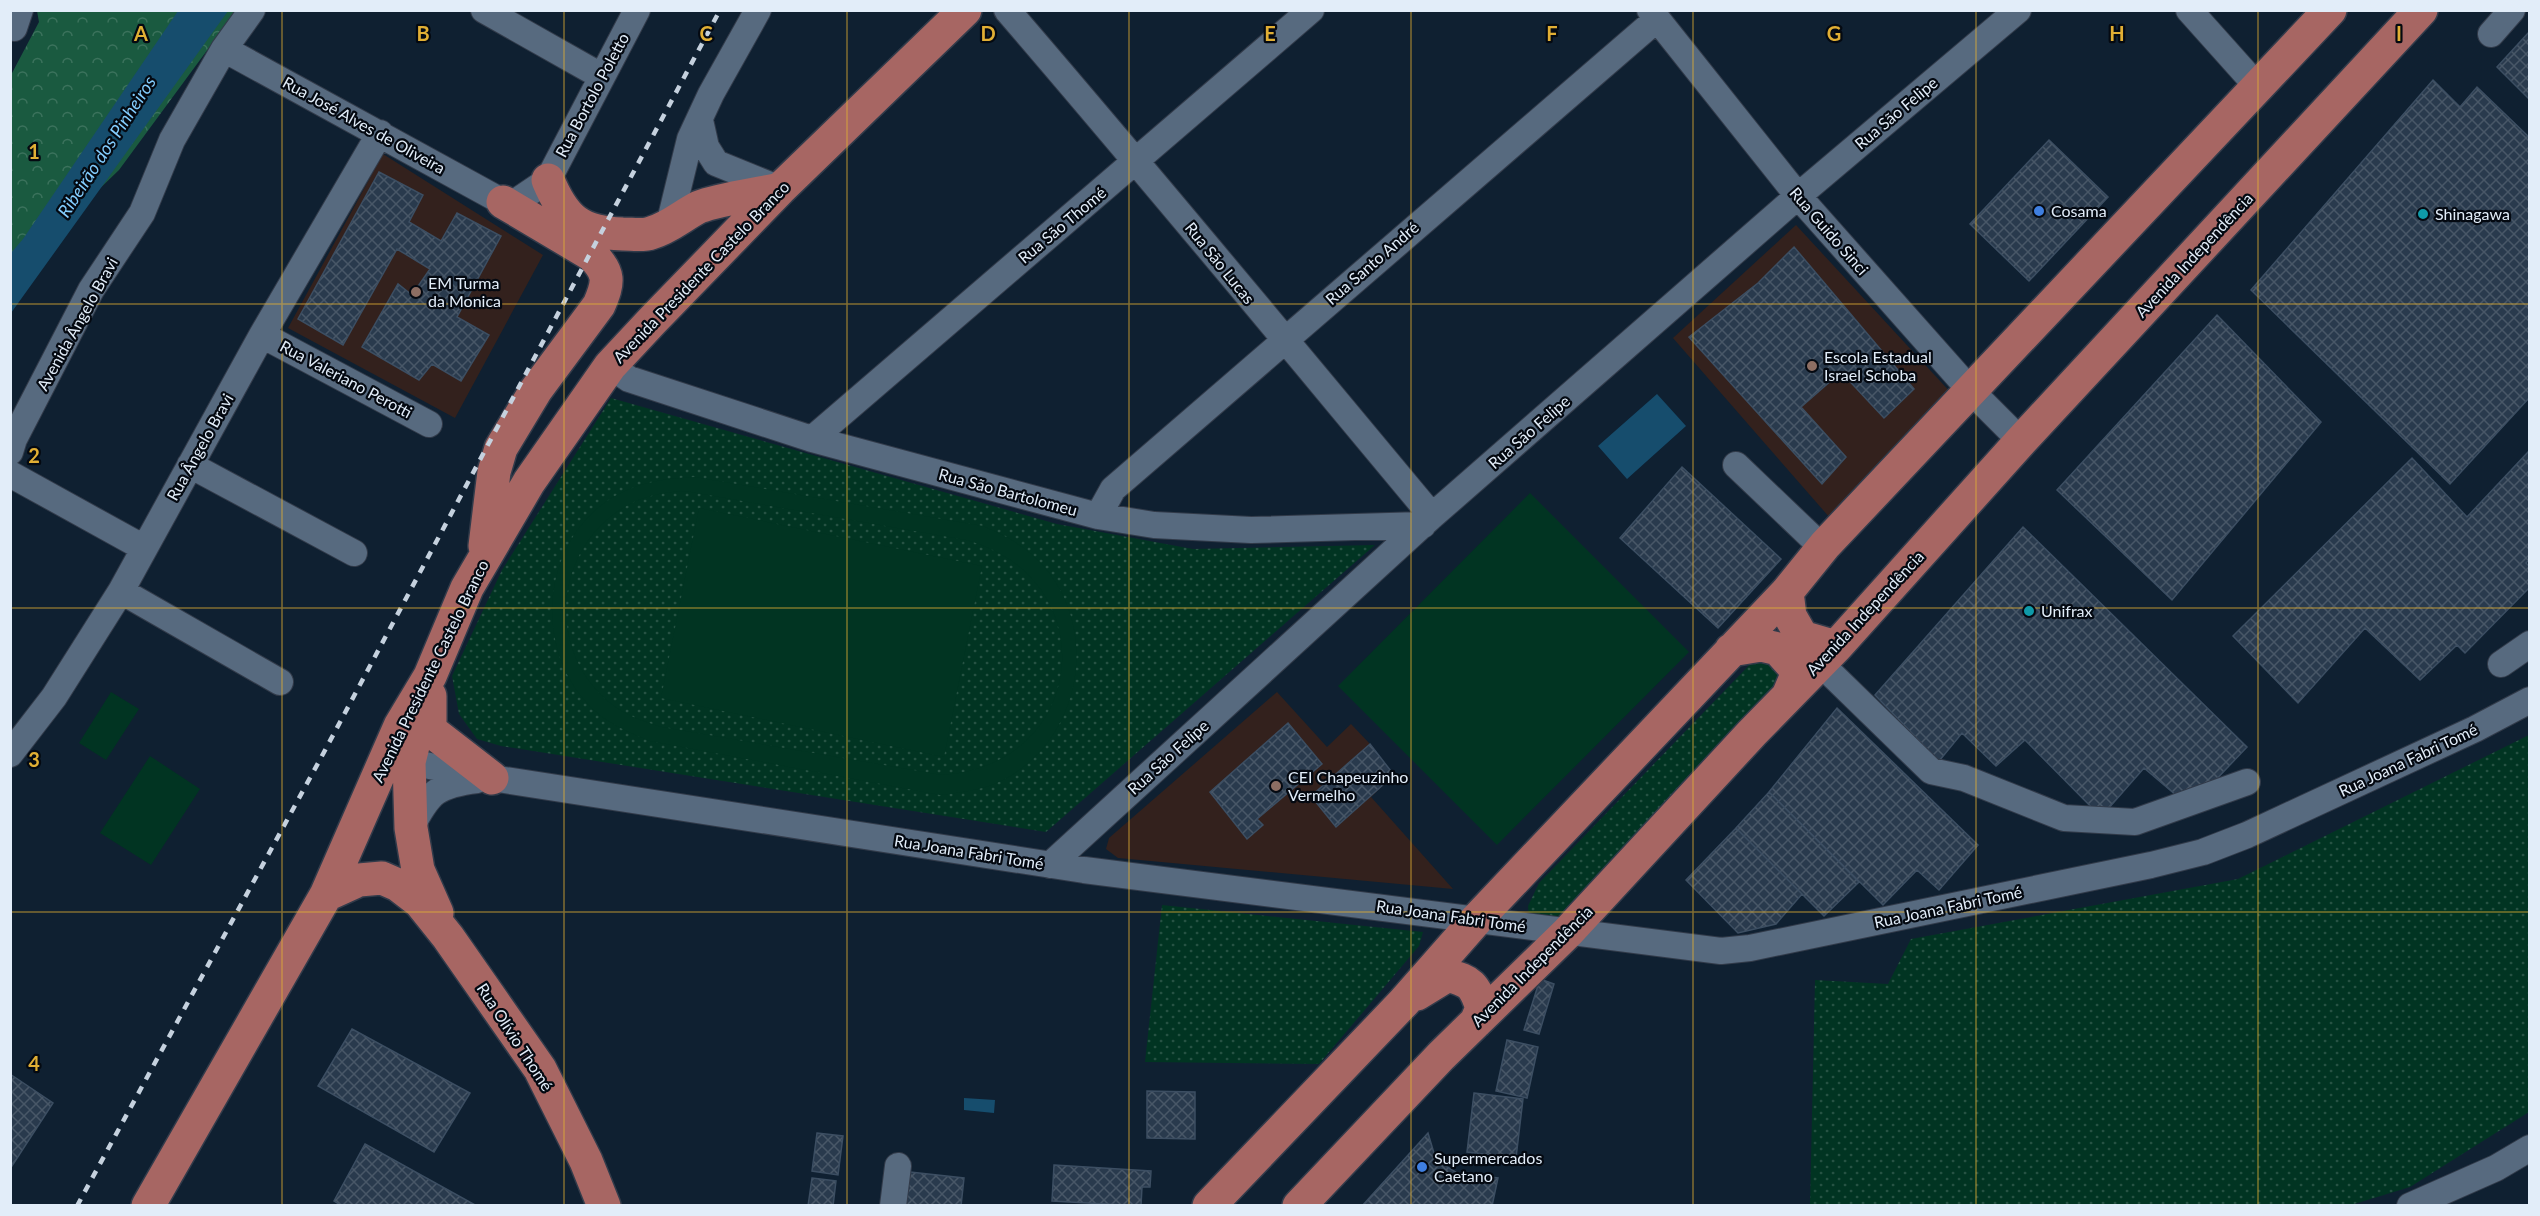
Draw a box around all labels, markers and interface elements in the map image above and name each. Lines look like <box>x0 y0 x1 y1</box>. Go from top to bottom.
text: A <box>133 21 148 45</box>
text: B <box>416 21 430 45</box>
text: C <box>699 21 713 45</box>
text: D <box>980 21 996 45</box>
text: E <box>1264 21 1276 45</box>
text: F <box>1546 21 1558 45</box>
text: G <box>1827 21 1841 45</box>
text: H <box>2109 21 2125 45</box>
text: I <box>2396 21 2402 45</box>
street label: Rua Bortolo Poletto <box>551 29 632 160</box>
water label: Ribeirão dos Pinheiros <box>52 72 160 221</box>
street label: Rua José Alves de Oliveira <box>280 72 449 177</box>
street label: Rua São Felipe <box>1850 72 1941 153</box>
text: 1 <box>28 139 40 163</box>
street label: Avenida Presidente Castelo Branco <box>609 177 793 366</box>
street label: Rua São Thomé <box>1014 182 1109 267</box>
street label: Rua Guido Sinci <box>1786 183 1873 278</box>
street label: Avenida Independência <box>2131 188 2256 321</box>
place label: Cosama <box>2051 201 2107 220</box>
marker: Cosama <box>2032 204 2046 218</box>
place label: Shinagawa <box>2435 204 2510 223</box>
marker: Shinagawa <box>2416 207 2430 221</box>
street label: Rua Santo André <box>1321 217 1422 308</box>
street label: Rua São Lucas <box>1182 218 1259 307</box>
street label: Avenida Ângelo Bravi <box>32 254 121 394</box>
place label: EM Turma da Monica <box>428 273 501 310</box>
marker: EM Turma da Monica <box>409 285 423 299</box>
street label: Rua Valeriano Perotti <box>277 336 416 421</box>
place label: Escola Estadual Israel Schoba <box>1824 347 1932 384</box>
marker: Escola Estadual Israel Schoba <box>1805 359 1819 373</box>
street label: Rua Ângelo Bravi <box>162 390 237 503</box>
street label: Rua São Felipe <box>1484 391 1573 472</box>
text: 2 <box>28 443 40 467</box>
street label: Rua São Bartolomeu <box>937 464 1079 519</box>
street label: Avenida Independência <box>1802 546 1927 679</box>
street label: Avenida Presidente Castelo Branco <box>367 556 492 785</box>
place label: Unifrax <box>2041 601 2093 620</box>
marker: Unifrax <box>2022 604 2036 618</box>
street label: Rua São Felipe <box>1123 715 1212 798</box>
street label: Rua Joana Fabri Tomé <box>2335 719 2480 800</box>
text: 3 <box>28 747 40 771</box>
place label: CEI Chapeuzinho Vermelho <box>1288 767 1408 804</box>
marker: CEI Chapeuzinho Vermelho <box>1269 779 1283 793</box>
street label: Rua Joana Fabri Tomé <box>893 830 1045 873</box>
street label: Rua Joana Fabri Tomé <box>1872 882 2024 931</box>
street label: Rua Joana Fabri Tomé <box>1375 896 1527 935</box>
street label: Avenida Independência <box>1467 901 1596 1030</box>
street label: Rua Olívio Thomé <box>474 979 557 1094</box>
text: 4 <box>28 1051 40 1075</box>
place label: Supermercados Caetano <box>1434 1148 1542 1185</box>
marker: Supermercados Caetano <box>1415 1160 1429 1174</box>

